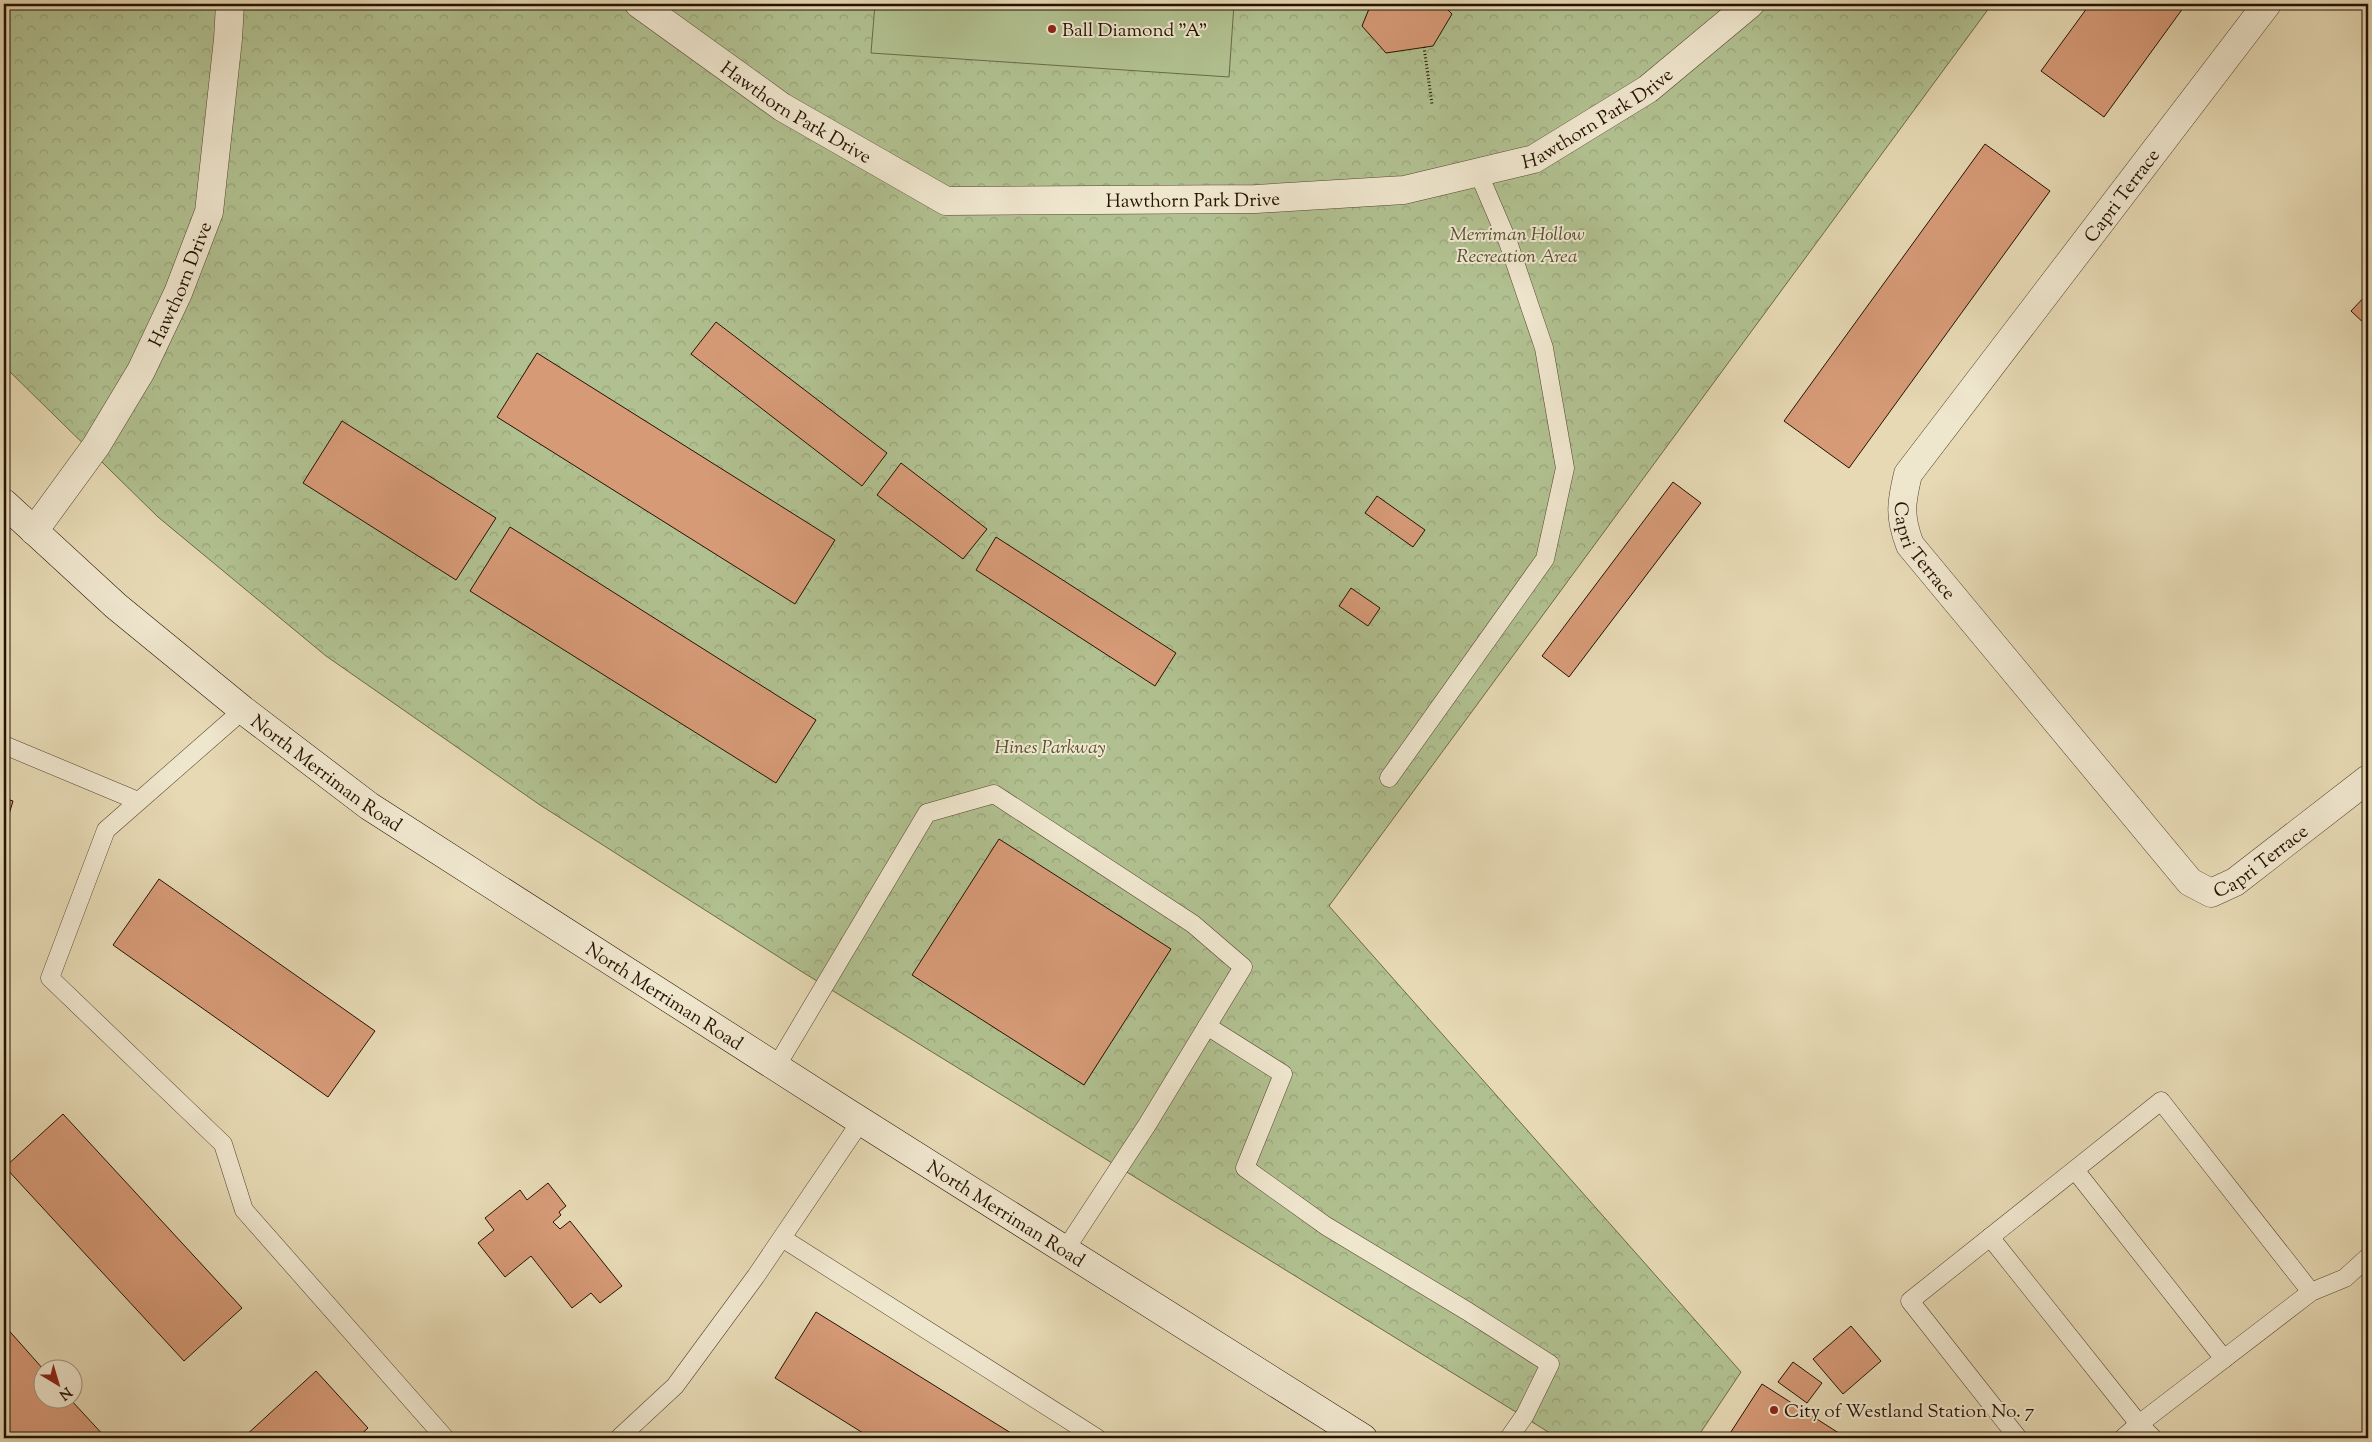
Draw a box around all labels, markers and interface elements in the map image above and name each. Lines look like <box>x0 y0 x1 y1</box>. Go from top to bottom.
place label: Ball Diamond "A" <box>1062 18 1208 45</box>
marker: Ball Diamond "A" <box>1046 23 1058 35</box>
street label: Hawthorn Park Drive <box>714 56 876 172</box>
street label: Hawthorn Park Drive <box>1519 62 1680 177</box>
street label: Capri Terrace <box>2079 144 2167 249</box>
street label: Hawthorn Park Drive <box>1106 187 1281 216</box>
street label: Hawthorn Drive <box>143 218 220 352</box>
park label: Merriman Hollow Recreation Area <box>1450 222 1585 271</box>
street label: Capri Terrace <box>1886 501 1961 607</box>
street label: North Merriman Road <box>244 709 407 840</box>
park label: Hines Parkway <box>995 735 1106 762</box>
street label: Capri Terrace <box>2209 819 2315 906</box>
street label: North Merriman Road <box>579 937 748 1058</box>
street label: North Merriman Road <box>921 1155 1090 1275</box>
north arrow <box>32 1360 82 1410</box>
text: N <box>54 1381 75 1404</box>
place label: City of Westland Station No. 7 <box>1784 1399 2035 1426</box>
marker: City of Westland Station No. 7 <box>1768 1404 1780 1416</box>

